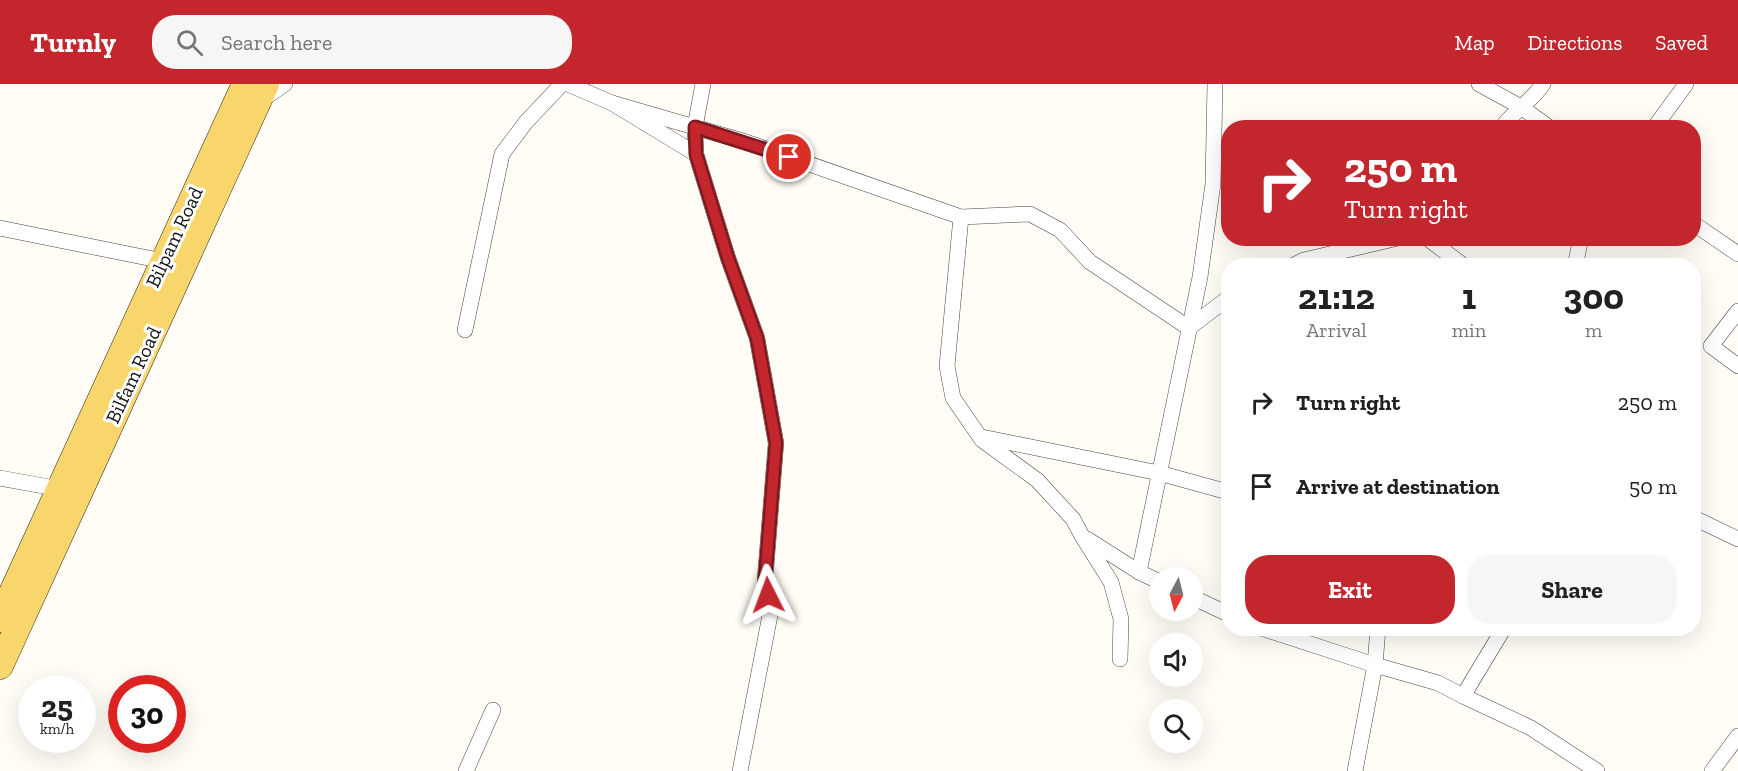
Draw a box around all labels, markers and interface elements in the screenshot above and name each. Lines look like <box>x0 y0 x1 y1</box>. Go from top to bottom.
search box <box>152 15 572 69</box>
text: Turnly <box>30 26 116 59</box>
icon: search <box>173 26 206 59</box>
text: Search here <box>221 29 332 56</box>
text: Map <box>1455 30 1495 55</box>
text: Directions <box>1528 30 1622 55</box>
text: Saved <box>1655 30 1708 55</box>
pin <box>763 131 814 182</box>
icon: arrive <box>772 140 805 173</box>
text: 250 m <box>1344 142 1457 193</box>
icon: right <box>1245 144 1323 222</box>
street label: Bilpam Road <box>140 183 208 291</box>
text: Turn right <box>1344 193 1468 225</box>
text: 21:12 <box>1298 275 1375 318</box>
text: 1 <box>1462 275 1476 318</box>
text: 300 <box>1563 275 1624 318</box>
text: Arrival <box>1306 318 1367 342</box>
text: min <box>1452 318 1486 342</box>
text: m <box>1585 318 1602 342</box>
street label: Bilfam Road <box>100 323 166 427</box>
icon: right <box>1245 386 1278 419</box>
text: Turn right <box>1296 389 1400 416</box>
text: 250 m <box>1618 389 1677 416</box>
icon: arrive <box>1245 470 1278 503</box>
text: Arrive at destination <box>1296 473 1499 500</box>
text: 50 m <box>1629 473 1677 500</box>
button: Exit <box>1245 555 1455 624</box>
button: Share <box>1467 555 1677 624</box>
position arrow <box>736 563 800 627</box>
north arrow <box>1149 567 1203 621</box>
map controls <box>1149 567 1203 753</box>
button: sound <box>1149 633 1203 687</box>
speed limit sign: 30 <box>108 675 186 753</box>
text: 25 <box>41 689 73 725</box>
button: search <box>1149 699 1203 753</box>
text: km/h <box>40 720 74 738</box>

